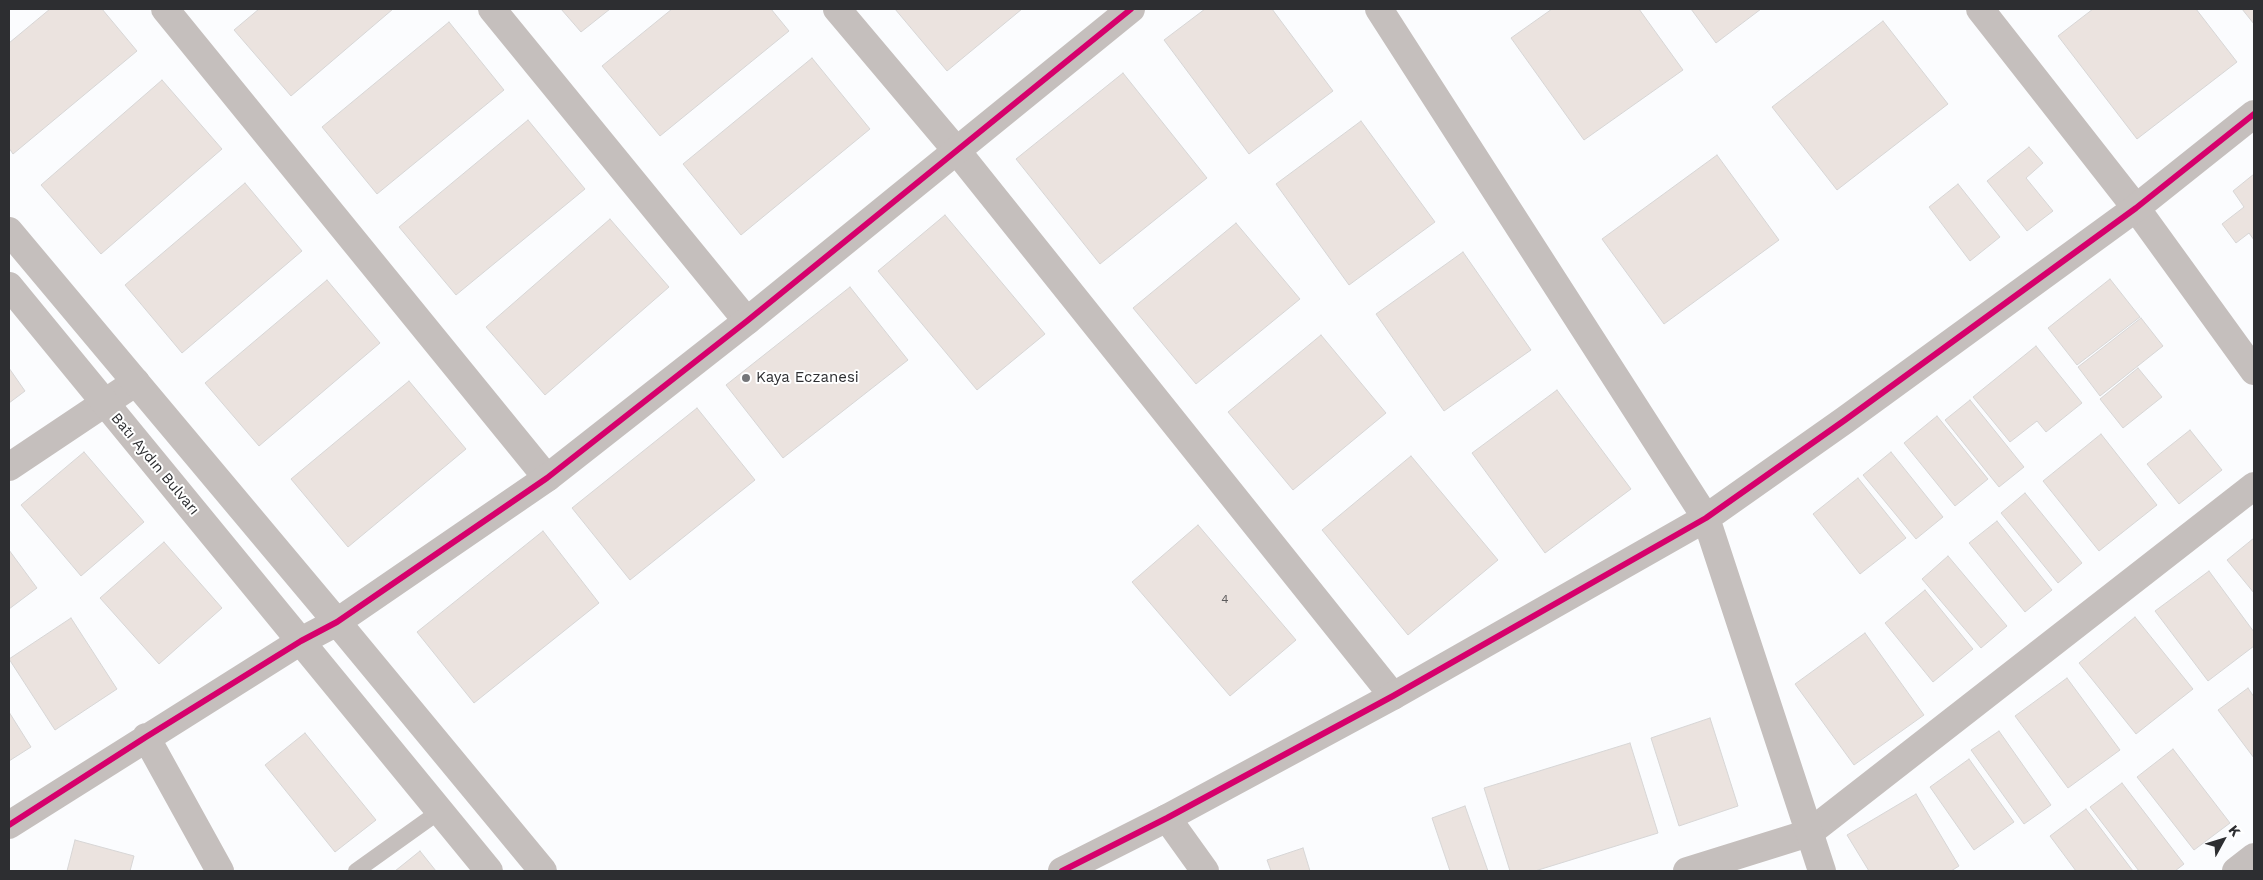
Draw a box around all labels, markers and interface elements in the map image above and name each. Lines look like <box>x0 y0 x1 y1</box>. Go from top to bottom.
place label: Kaya Eczanesi <box>756 369 859 387</box>
marker: Kaya Eczanesi <box>740 372 752 384</box>
street label: Batı Aydın Bulvarı <box>107 409 203 519</box>
house number: 4 <box>1221 592 1229 606</box>
north arrow <box>2198 815 2248 865</box>
text: K <box>2225 822 2244 839</box>

